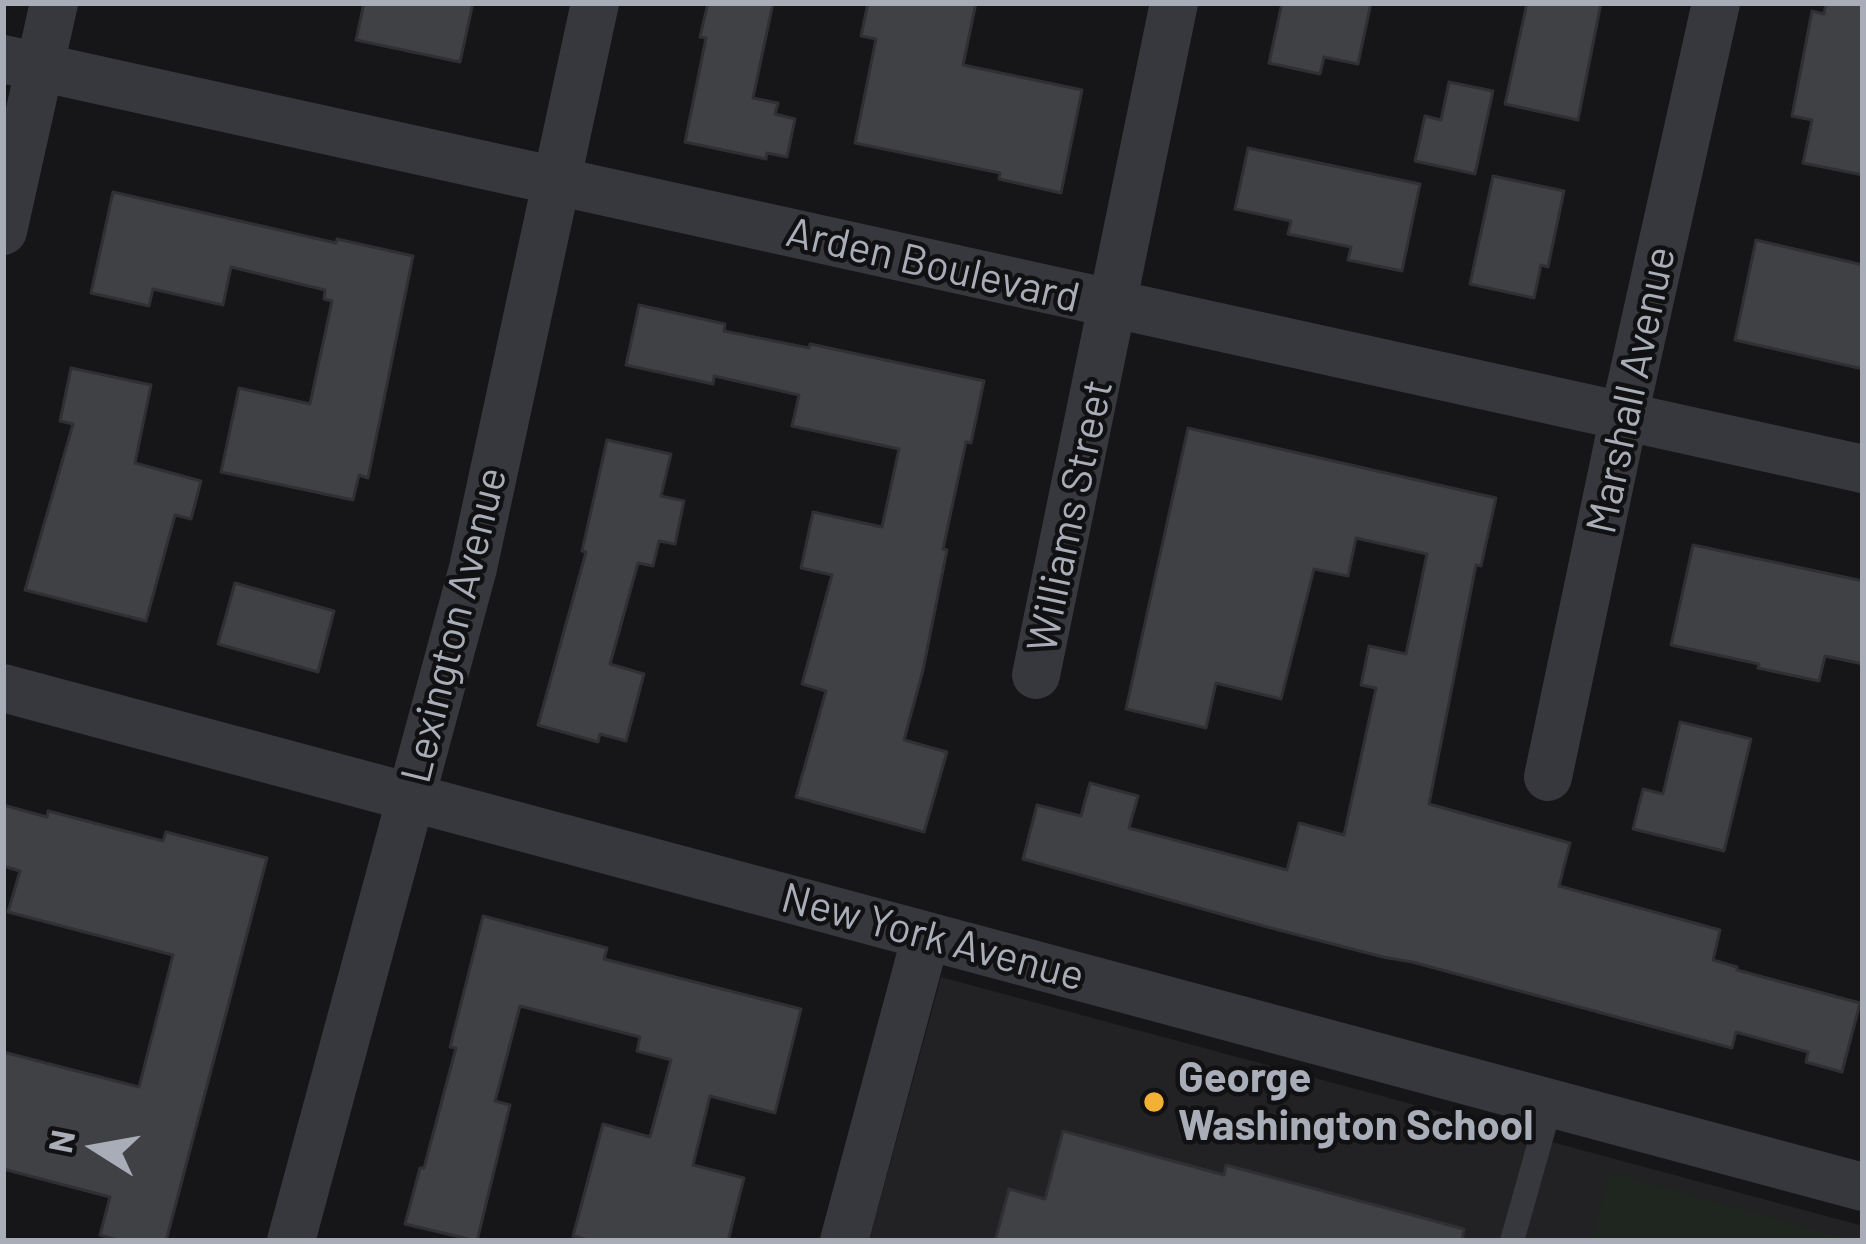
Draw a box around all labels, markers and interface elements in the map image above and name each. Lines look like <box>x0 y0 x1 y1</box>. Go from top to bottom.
street label: Arden Boulevard <box>782 207 1084 323</box>
street label: Marshall Avenue <box>1576 242 1686 538</box>
street label: Williams Street <box>1017 375 1123 657</box>
street label: Lexington Avenue <box>390 462 518 788</box>
street label: New York Avenue <box>776 872 1090 1002</box>
place label: George Washington School <box>1178 1053 1533 1152</box>
north arrow <box>36 1088 156 1208</box>
marker: George Washington School <box>1141 1089 1167 1115</box>
text: N <box>39 1127 82 1156</box>

